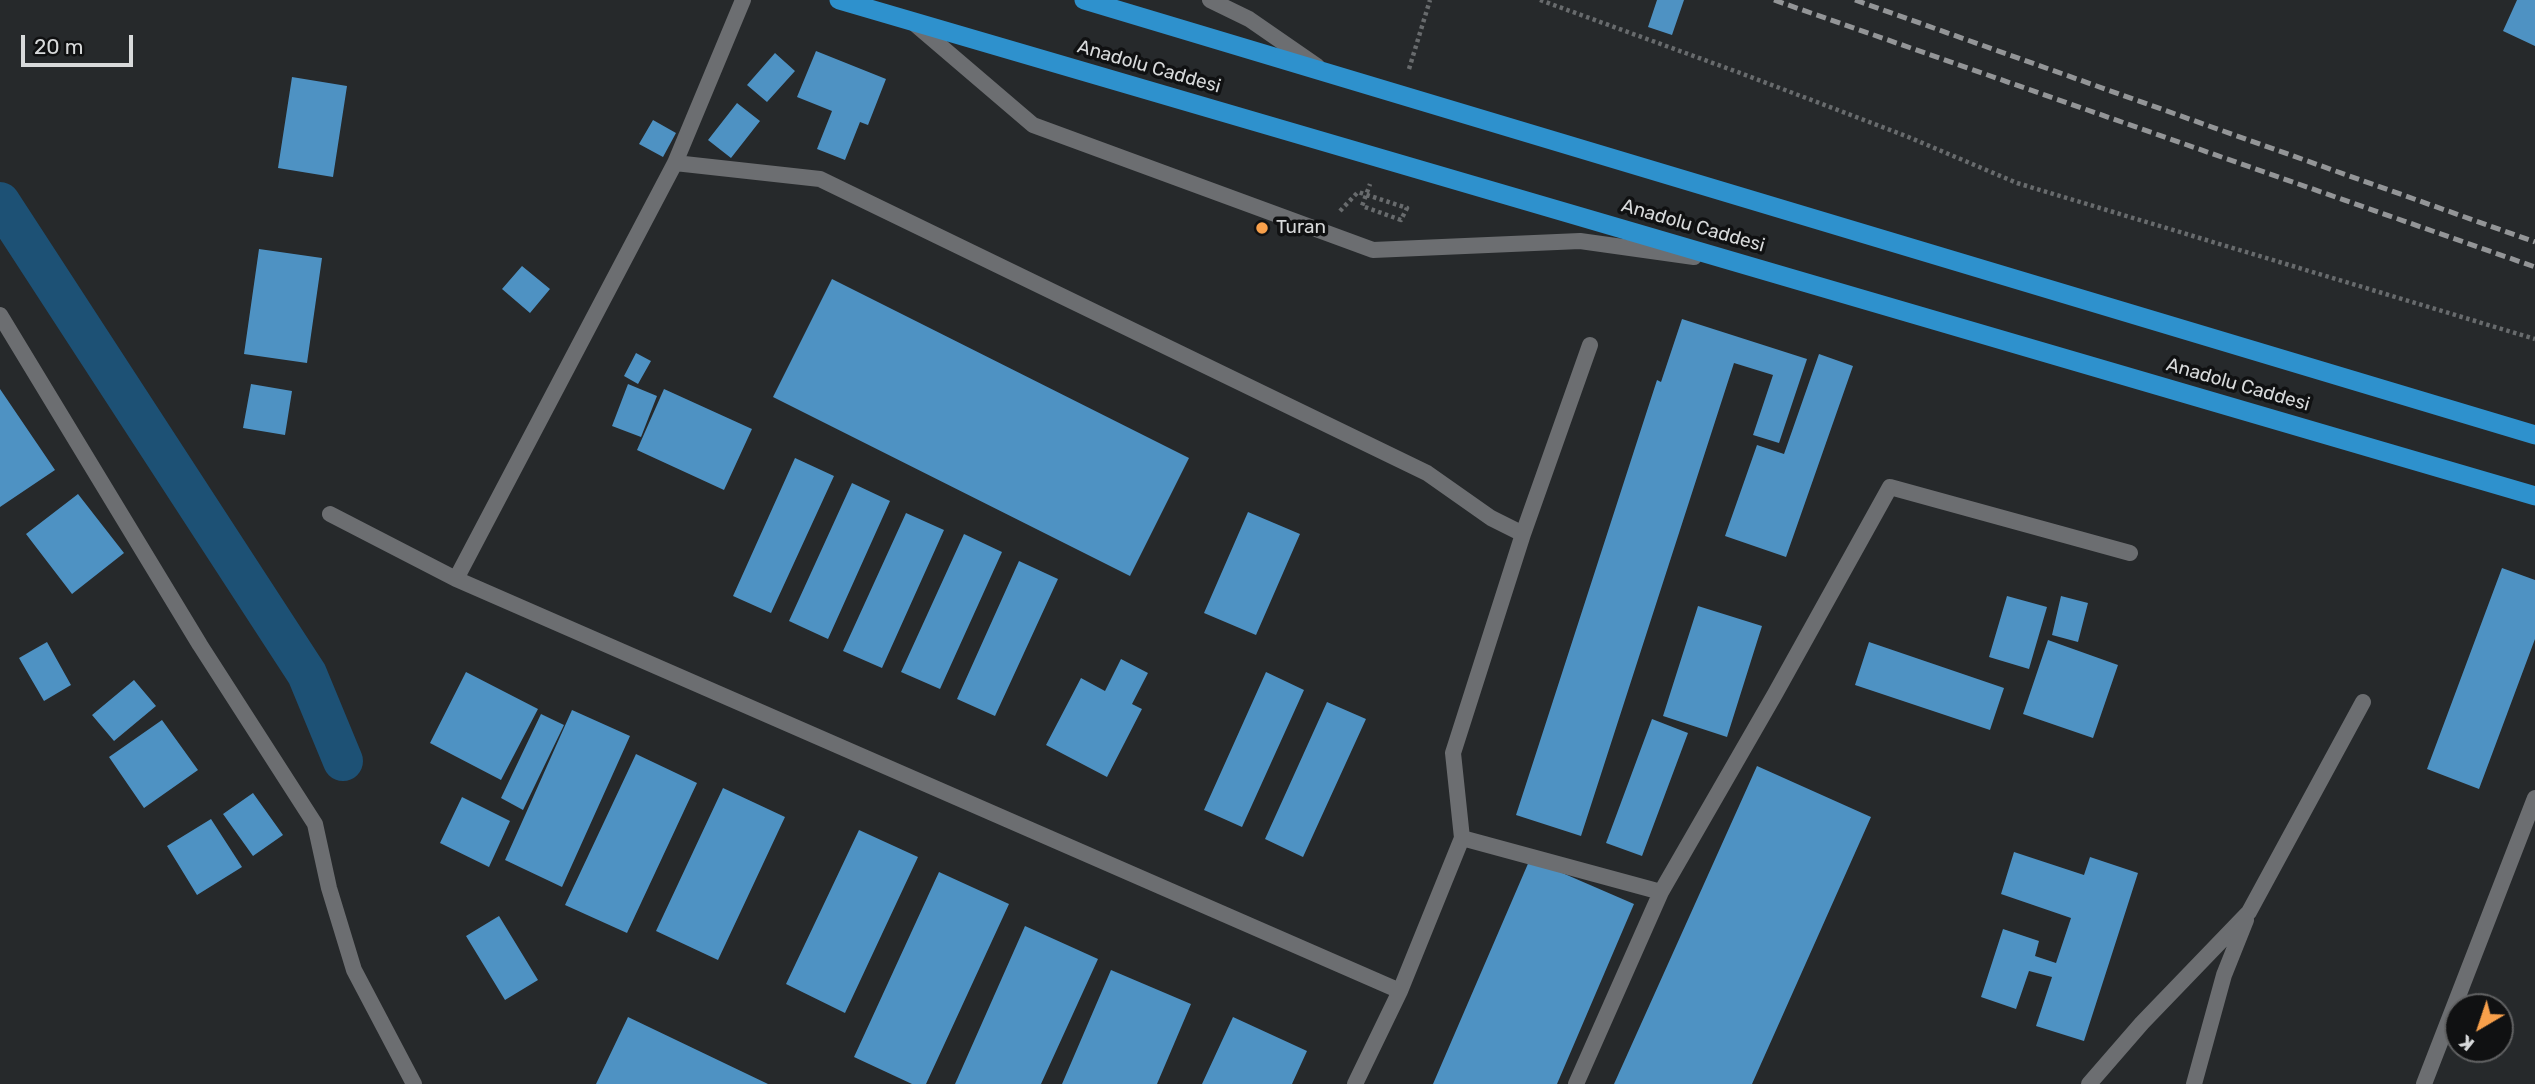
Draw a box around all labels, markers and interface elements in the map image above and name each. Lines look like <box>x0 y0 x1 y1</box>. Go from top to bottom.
scale bar <box>24 21 136 65</box>
text: 20 m <box>34 34 83 59</box>
street label: Anadolu Caddesi <box>1075 36 1223 98</box>
street label: Anadolu Caddesi <box>1619 195 1767 257</box>
place label: Turan <box>1276 217 1326 239</box>
marker: Turan <box>1254 220 1270 236</box>
street label: Anadolu Caddesi <box>2164 354 2312 416</box>
north arrow <box>2444 993 2514 1063</box>
text: K <box>2455 1030 2479 1056</box>

